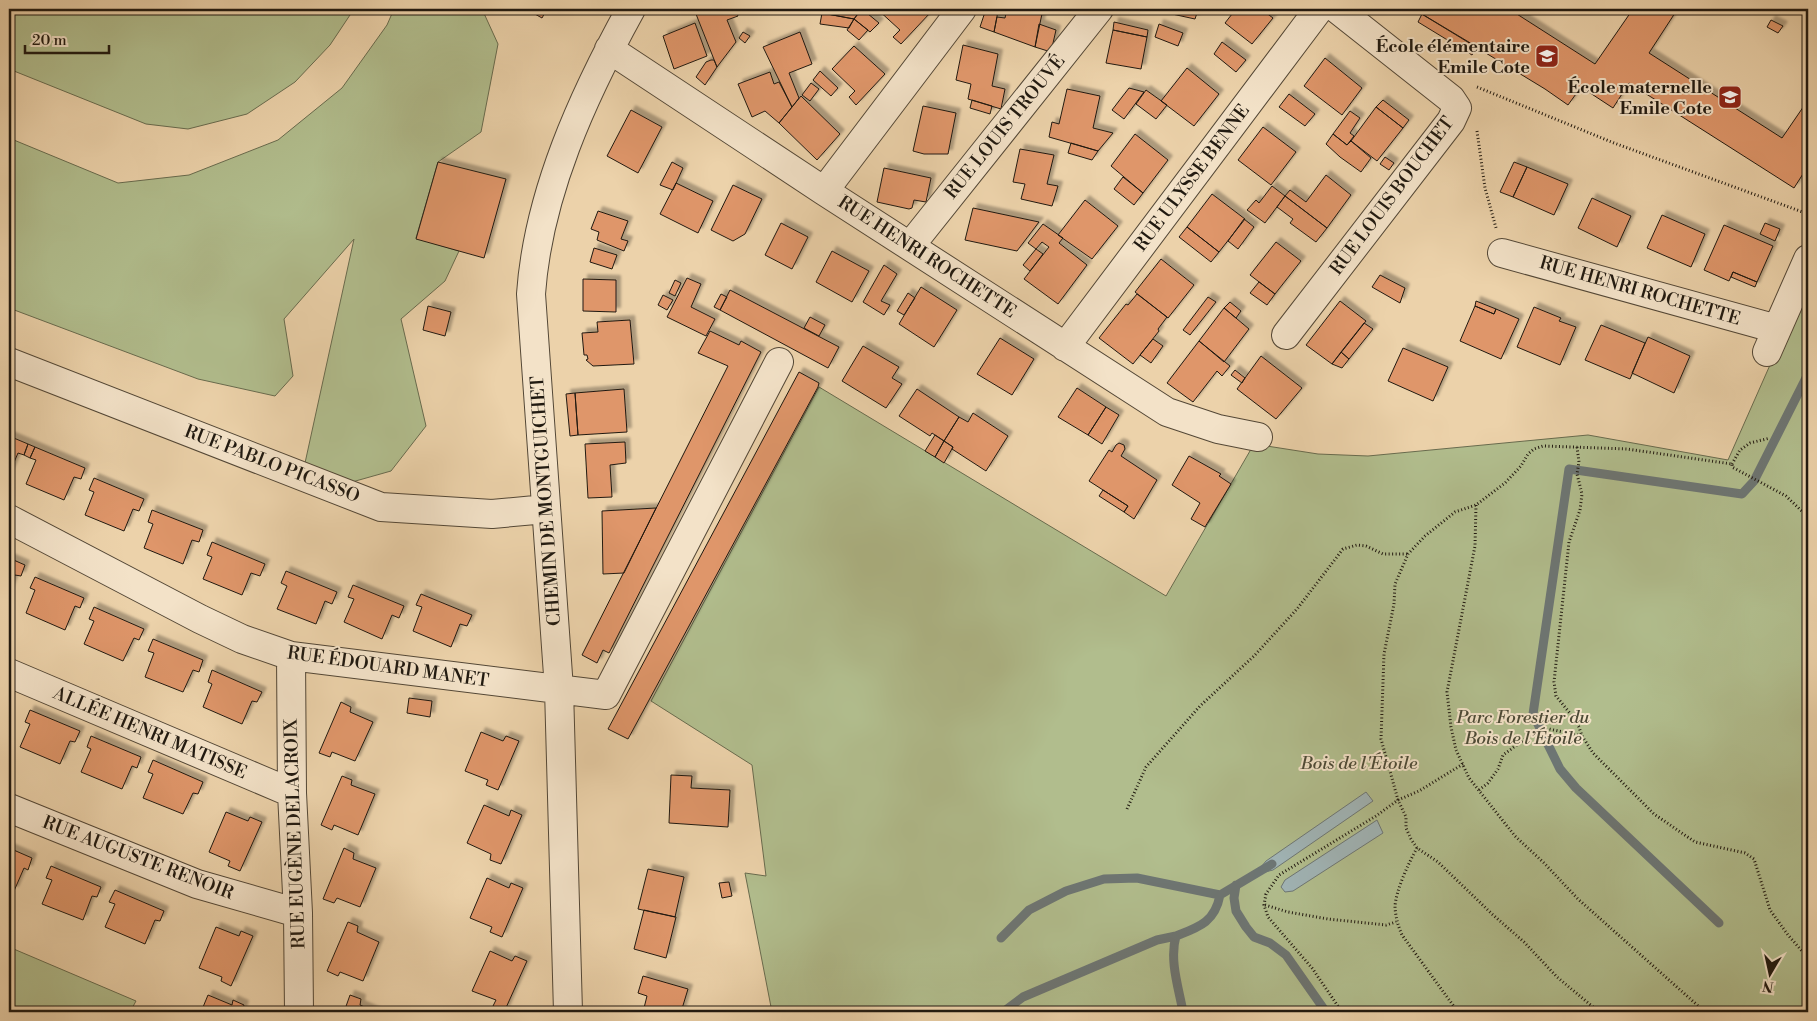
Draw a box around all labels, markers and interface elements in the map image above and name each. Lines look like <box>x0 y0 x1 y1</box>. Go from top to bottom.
scale bar <box>25 22 109 54</box>
text: 20 m <box>32 31 67 50</box>
place label: École élémentaire Emile Cote <box>1376 35 1530 79</box>
school or university icon: École élémentaire Emile Cote <box>1534 43 1560 69</box>
street label: RUE LOUIS TROUVÉ <box>940 50 1070 204</box>
place label: École maternelle Emile Cote <box>1568 76 1712 120</box>
school or university icon: École maternelle Emile Cote <box>1717 84 1743 110</box>
street label: RUE ULYSSE BENNE <box>1129 100 1255 256</box>
street label: RUE LOUIS BOUCHET <box>1325 112 1459 280</box>
street label: RUE HENRI ROCHETTE <box>833 191 1021 323</box>
street label: RUE HENRI ROCHETTE <box>1537 251 1743 331</box>
street label: CHEMIN DE MONTGUICHET <box>526 375 566 627</box>
street label: RUE PABLO PICASSO <box>181 420 363 508</box>
street label: RUE ÉDOUARD MANET <box>286 641 491 693</box>
street label: ALLÉE HENRI MATISSE <box>49 681 250 784</box>
park label: Parc Forestier du Bois de l’Étoile <box>1455 706 1590 750</box>
street label: RUE EUGÈNE DELACROIX <box>279 718 311 949</box>
park label: Bois de l'Étoile <box>1300 752 1418 775</box>
street label: RUE AUGUSTE RENOIR <box>39 811 237 905</box>
north arrow <box>1744 948 1794 998</box>
text: N <box>1761 976 1775 996</box>

